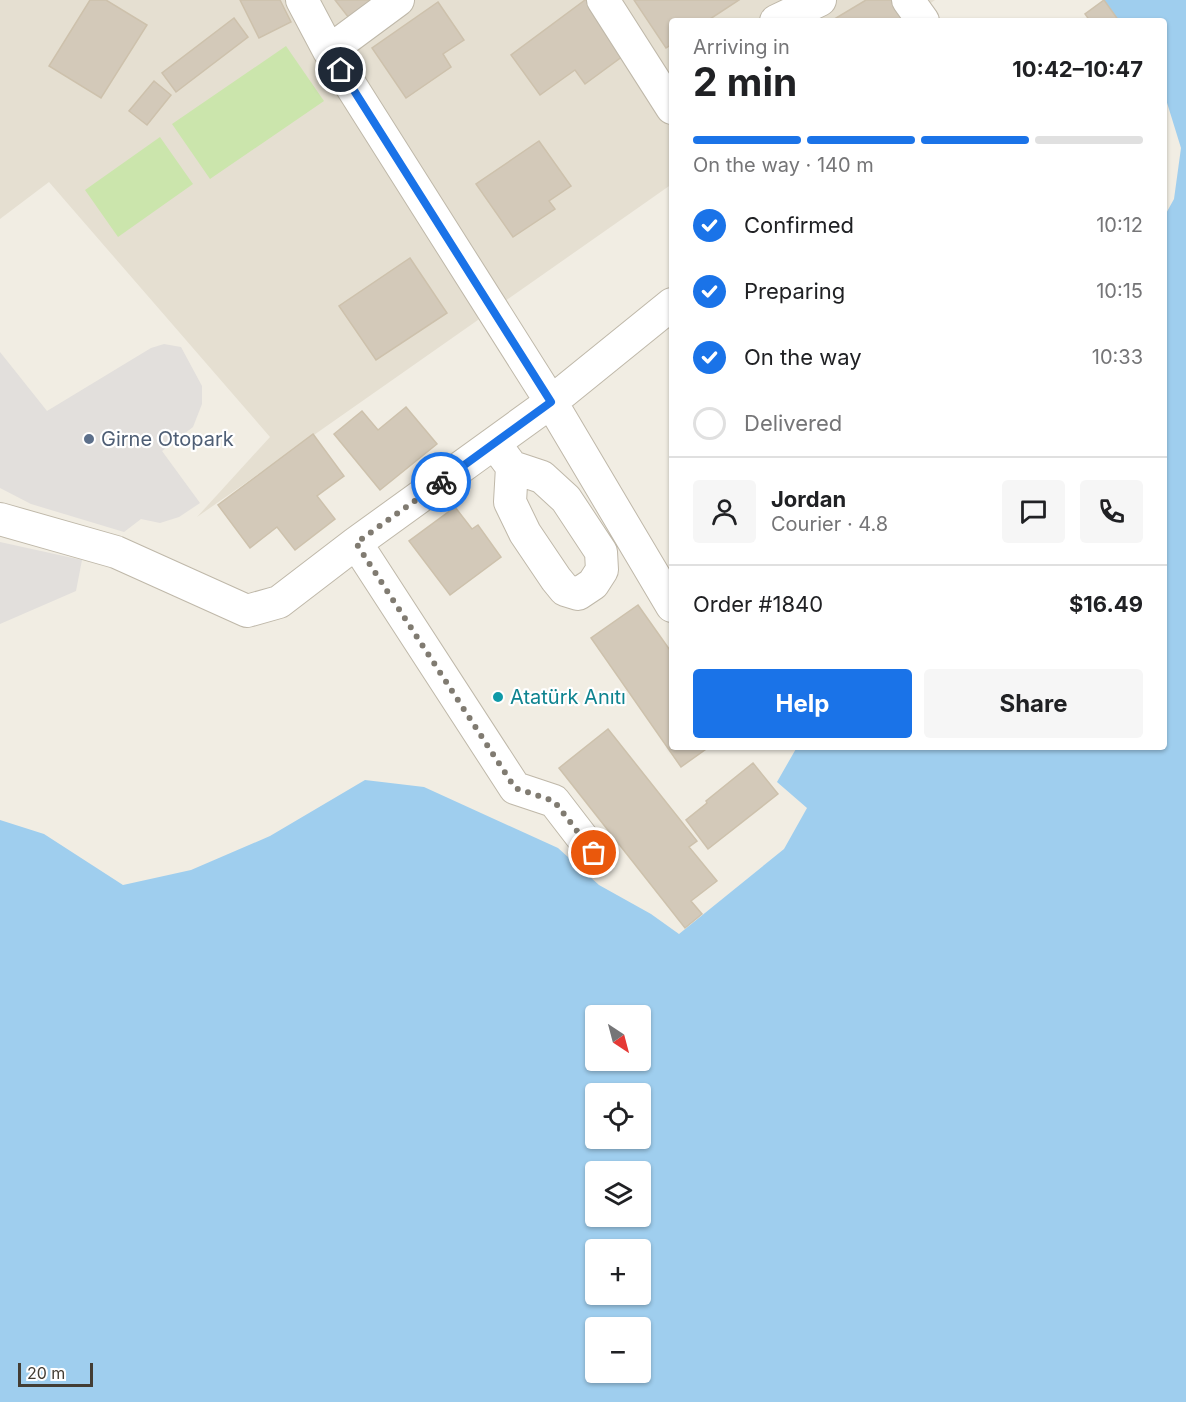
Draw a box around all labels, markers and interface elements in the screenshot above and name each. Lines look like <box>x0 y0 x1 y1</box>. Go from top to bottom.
text: Arriving in <box>693 35 790 59</box>
pin <box>315 44 366 95</box>
icon: home <box>324 53 357 86</box>
text: 10:42–10:47 <box>1012 56 1143 82</box>
text: 2 min <box>693 58 797 105</box>
text: On the way · 140 m <box>693 153 874 177</box>
icon: check <box>693 209 726 242</box>
text: Confirmed <box>744 212 854 238</box>
text: 10:12 <box>1096 213 1143 237</box>
icon: check <box>693 275 726 308</box>
text: Preparing <box>744 278 845 304</box>
text: 10:15 <box>1096 279 1143 303</box>
icon: check <box>693 341 726 374</box>
text: On the way <box>744 344 862 370</box>
text: 10:33 <box>1092 345 1143 369</box>
text: Delivered <box>744 410 842 436</box>
place label: Girne Otopark <box>101 427 234 451</box>
marker: Girne Otopark <box>82 432 96 446</box>
courier <box>411 452 471 512</box>
icon: bike <box>425 466 458 499</box>
button: person <box>693 480 756 543</box>
button: chat <box>1002 480 1065 543</box>
button: phone <box>1080 480 1143 543</box>
text: Jordan <box>771 486 846 512</box>
text: Courier · 4.8 <box>771 512 888 536</box>
text: Order #1840 <box>693 591 823 617</box>
text: $16.49 <box>1069 591 1143 617</box>
button: Help <box>693 669 912 738</box>
button: Share <box>924 669 1143 738</box>
place label: Atatürk Anıtı <box>510 685 626 709</box>
marker: Atatürk Anıtı <box>491 690 505 704</box>
pin <box>568 827 619 878</box>
icon: bag <box>577 836 610 869</box>
north arrow <box>585 1005 651 1071</box>
map controls <box>585 1005 651 1383</box>
button: locate <box>585 1083 651 1149</box>
button: layers <box>585 1161 651 1227</box>
button: + <box>585 1239 651 1305</box>
button: − <box>585 1317 651 1383</box>
scale bar <box>18 1360 93 1388</box>
text: 20 m <box>27 1363 65 1383</box>

